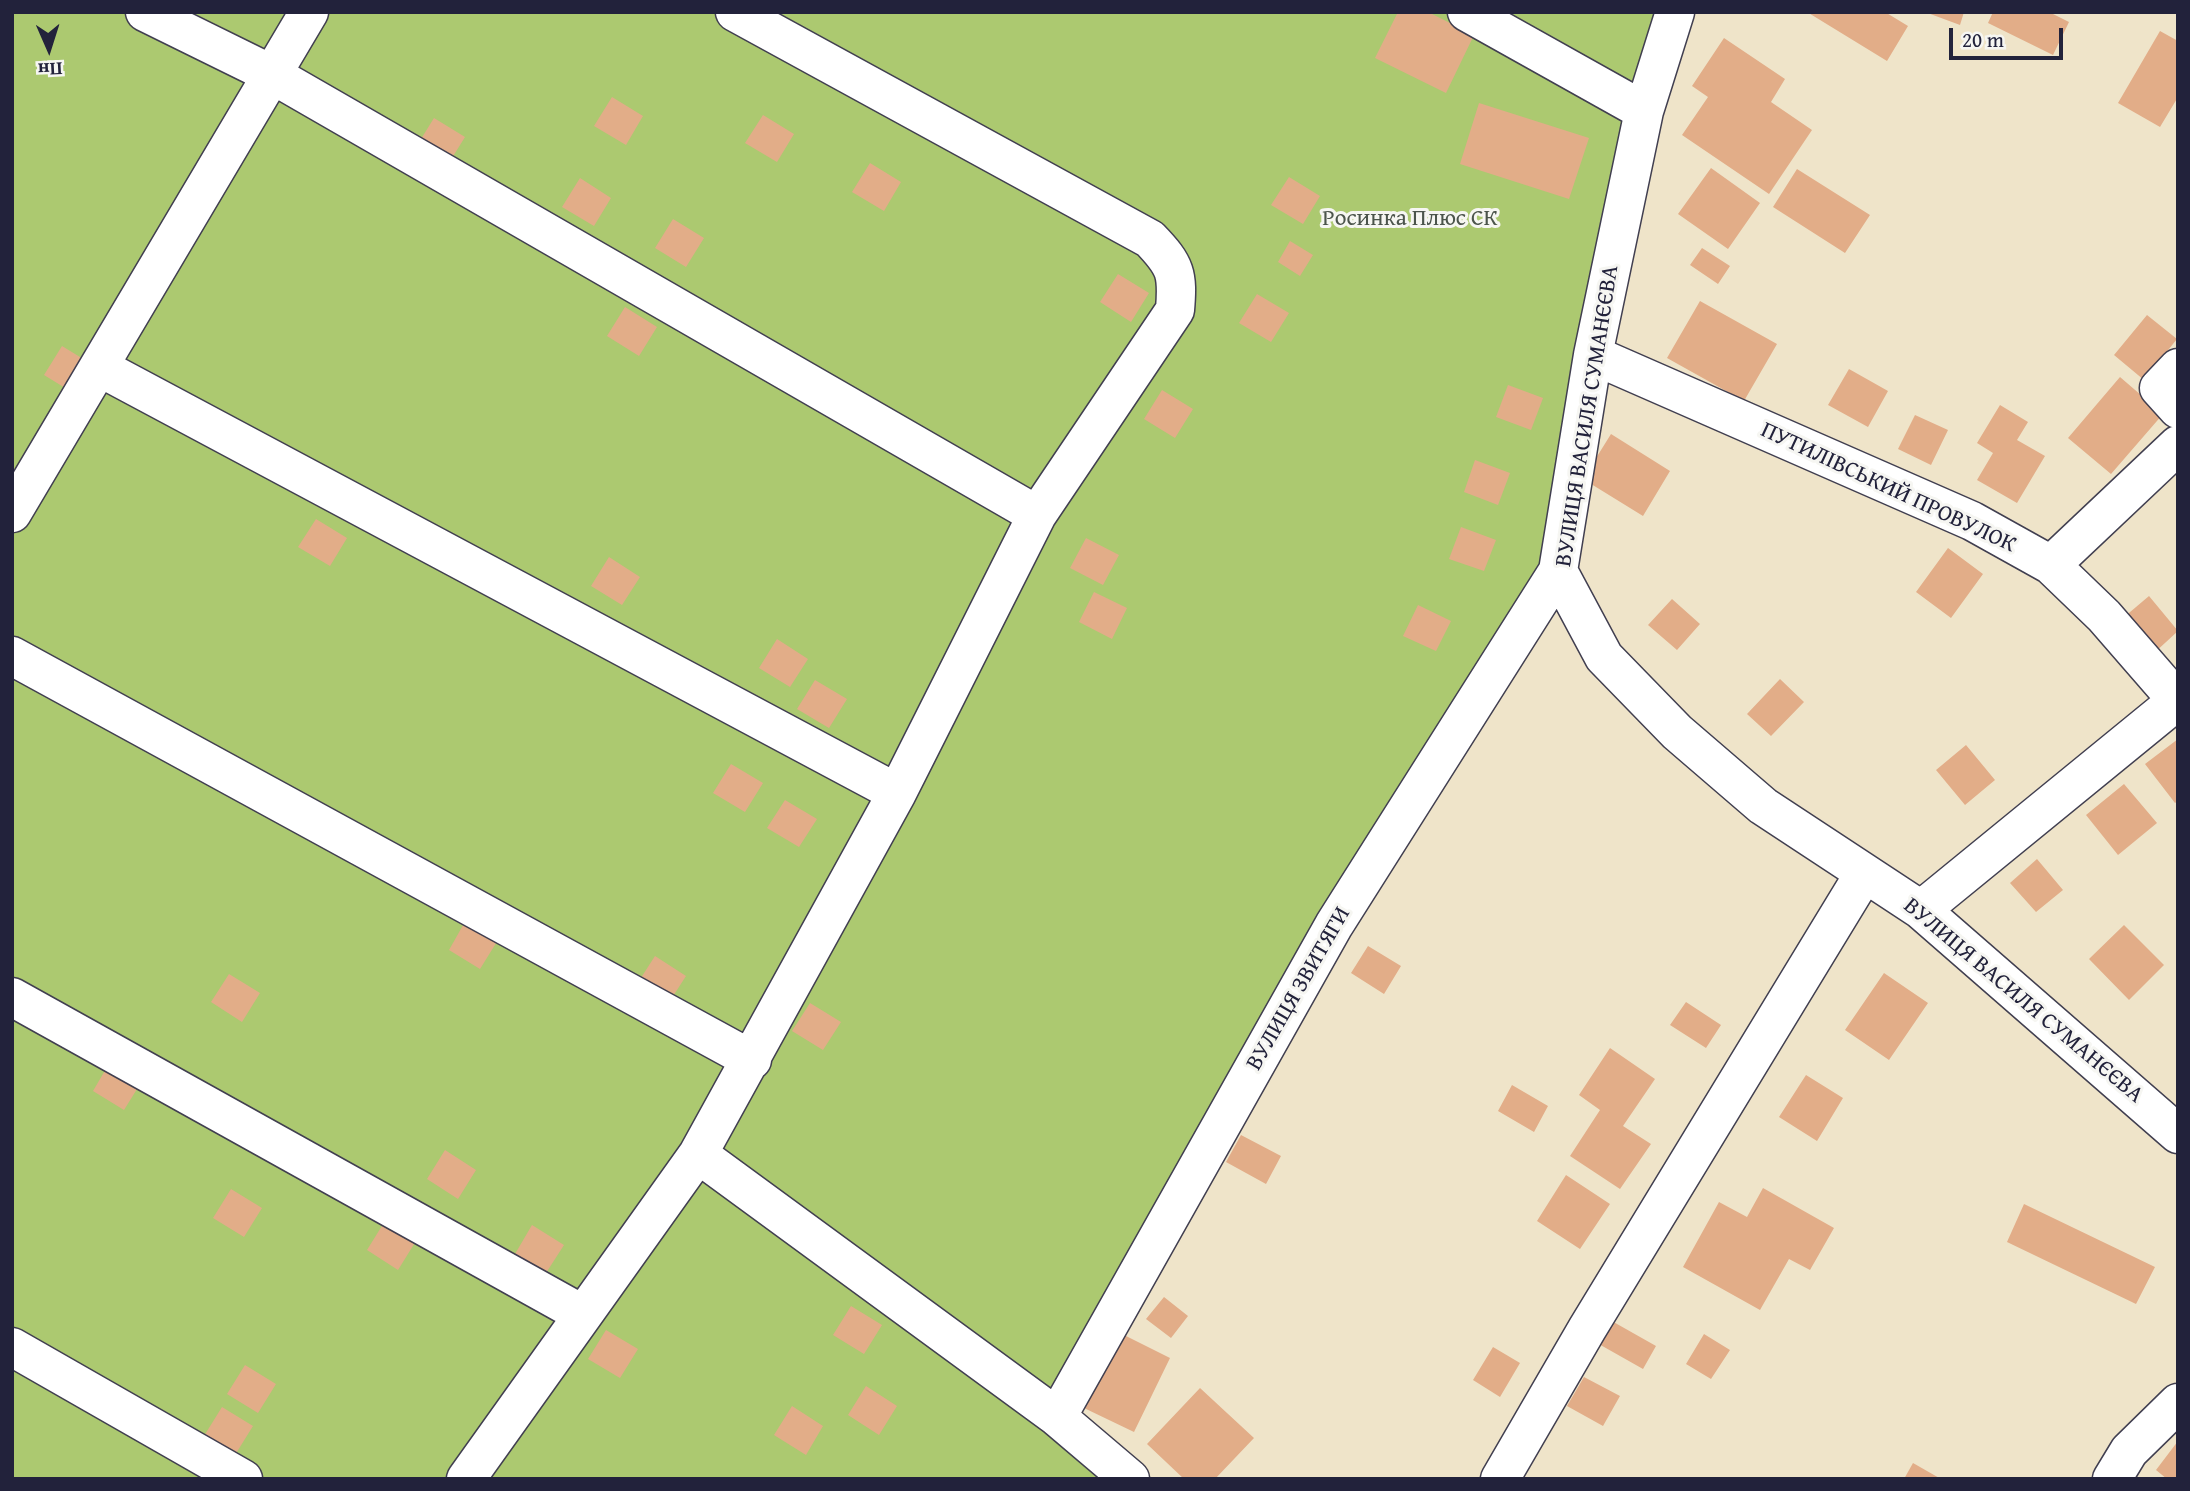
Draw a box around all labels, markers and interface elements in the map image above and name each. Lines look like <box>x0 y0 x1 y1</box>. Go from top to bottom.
north arrow <box>14 14 84 84</box>
scale bar <box>1952 14 2066 58</box>
text: 20 m <box>1962 24 2004 55</box>
text: Пн <box>37 55 63 85</box>
park label: Росинка Плюс СК <box>1322 205 1498 233</box>
street label: ВУЛИЦЯ ВАСИЛЯ СУМАНЄЄВА <box>1551 263 1625 569</box>
street label: ПУТИЛІВСЬКИЙ ПРОВУЛОК <box>1756 417 2020 559</box>
street label: ВУЛИЦЯ ВАСИЛЯ СУМАНЄЄВА <box>1897 892 2149 1110</box>
street label: ВУЛИЦЯ ЗВИТЯГИ <box>1241 902 1357 1076</box>

